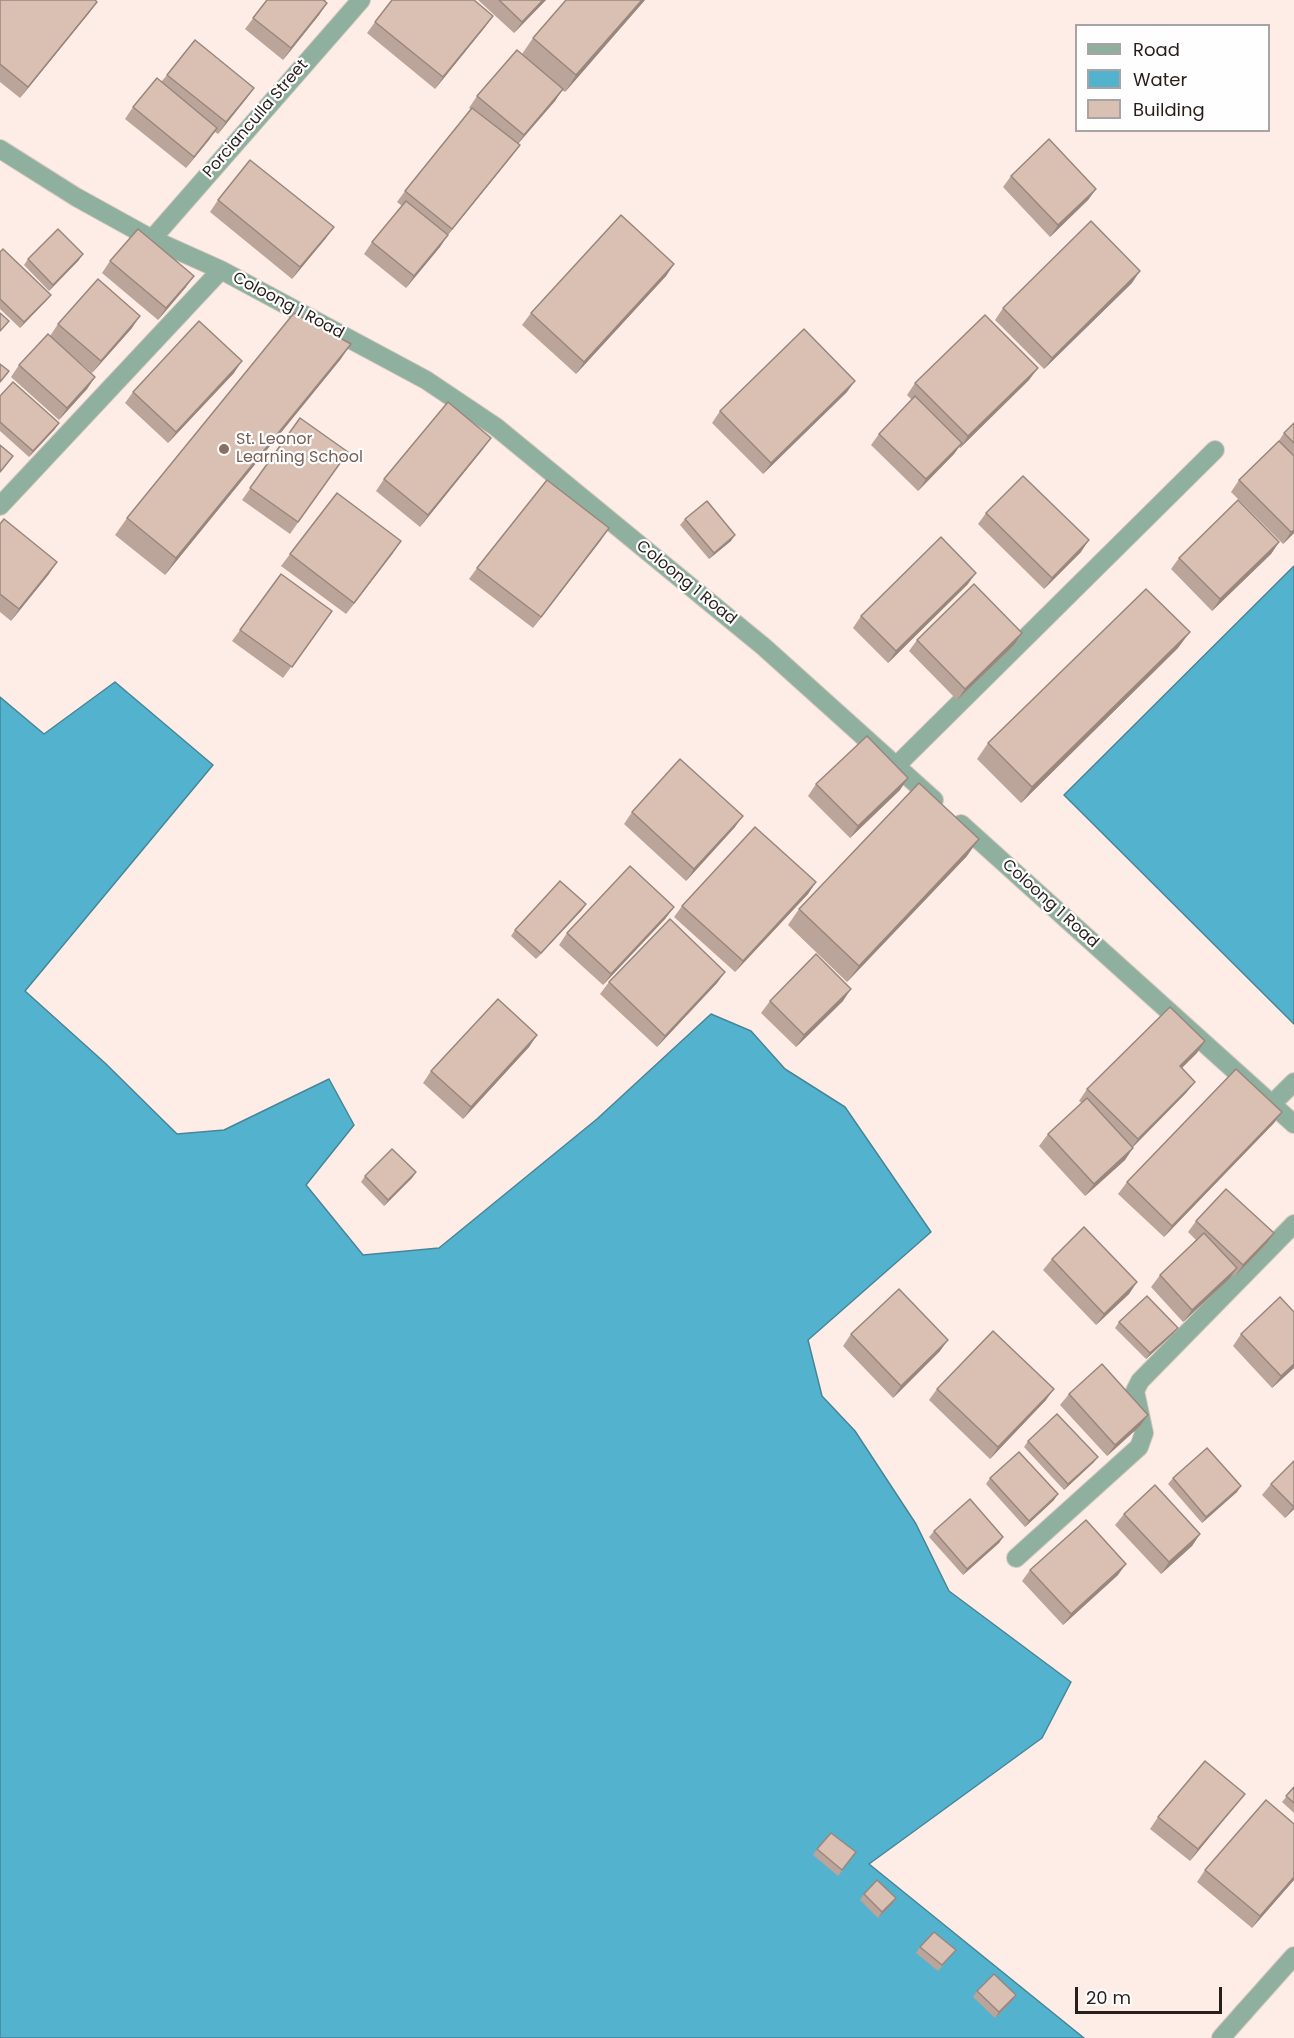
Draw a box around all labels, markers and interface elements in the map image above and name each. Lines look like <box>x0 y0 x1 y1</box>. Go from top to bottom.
legend <box>1075 24 1270 132</box>
text: Road <box>1133 37 1180 62</box>
street label: Porcianculla Street <box>200 56 312 182</box>
text: Water <box>1133 67 1187 92</box>
text: Building <box>1133 97 1205 122</box>
street label: Coloong 1 Road <box>229 269 347 343</box>
place label: St. Leonor Learning School <box>236 430 363 468</box>
marker: St. Leonor Learning School <box>217 442 231 456</box>
street label: Coloong 1 Road <box>632 537 740 629</box>
street label: Coloong 1 Road <box>998 856 1102 952</box>
scale bar <box>1078 1975 1225 2013</box>
text: 20 m <box>1086 1985 1131 2010</box>

